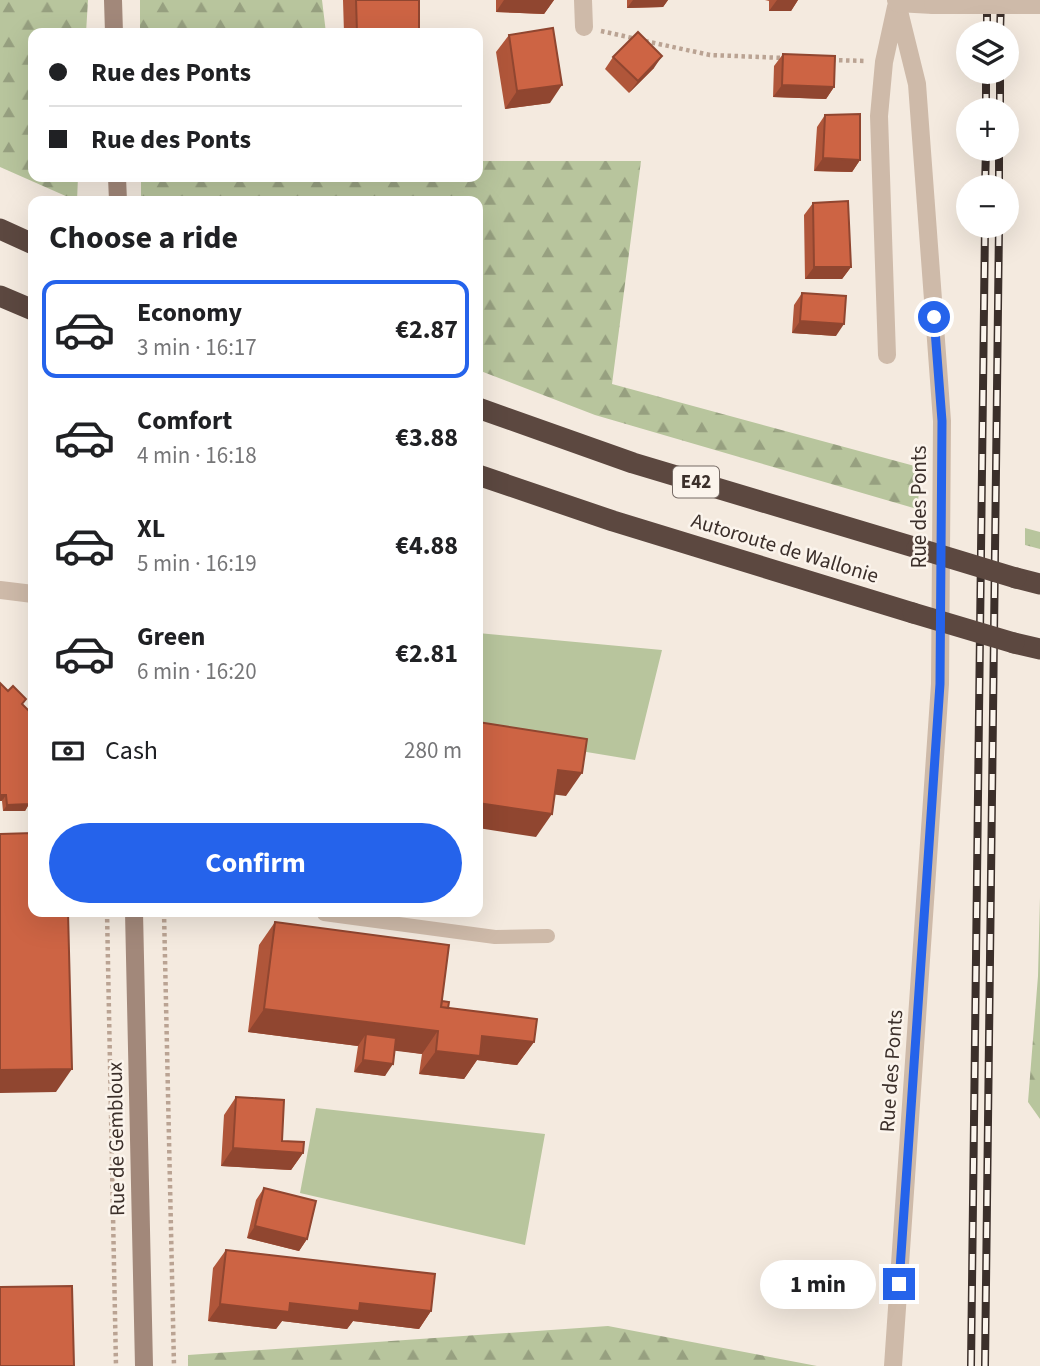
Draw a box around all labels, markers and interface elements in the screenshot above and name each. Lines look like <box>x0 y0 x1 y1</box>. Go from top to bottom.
map controls <box>956 21 1019 238</box>
button: layers <box>956 21 1019 84</box>
text: Rue des Ponts <box>91 54 251 91</box>
button: + <box>956 98 1019 161</box>
text: Rue des Ponts <box>91 121 251 158</box>
button: − <box>956 175 1019 238</box>
text: Choose a ride <box>49 215 238 261</box>
text: Economy <box>137 294 242 331</box>
icon: car <box>53 298 116 361</box>
route start <box>918 301 950 333</box>
text: €2.87 <box>395 311 458 348</box>
text: 3 min · 16:17 <box>137 331 257 364</box>
text: Comfort <box>137 402 232 439</box>
icon: car <box>53 406 116 469</box>
text: €3.88 <box>395 419 458 456</box>
text: 4 min · 16:18 <box>137 439 257 472</box>
street label: Rue des Ponts <box>904 445 934 569</box>
road number: E42 <box>673 467 719 498</box>
street label: Autoroute de Wallonie <box>688 505 882 591</box>
text: XL <box>137 510 165 547</box>
icon: car <box>53 514 116 577</box>
text: €4.88 <box>395 527 458 564</box>
text: 5 min · 16:19 <box>137 547 257 580</box>
text: Green <box>137 618 205 655</box>
icon: car <box>53 622 116 685</box>
text: €2.81 <box>395 635 458 672</box>
text: 6 min · 16:20 <box>137 655 257 688</box>
icon: cash <box>49 732 87 770</box>
text: Cash <box>105 732 158 769</box>
text: 280 m <box>404 734 462 767</box>
button: Confirm <box>49 823 462 903</box>
street label: Rue des Ponts <box>872 1008 910 1133</box>
street label: Rue de Gembloux <box>100 1061 132 1216</box>
callout: 1 min <box>759 1260 874 1308</box>
text: 1 min <box>790 1268 846 1301</box>
route end <box>883 1268 915 1300</box>

